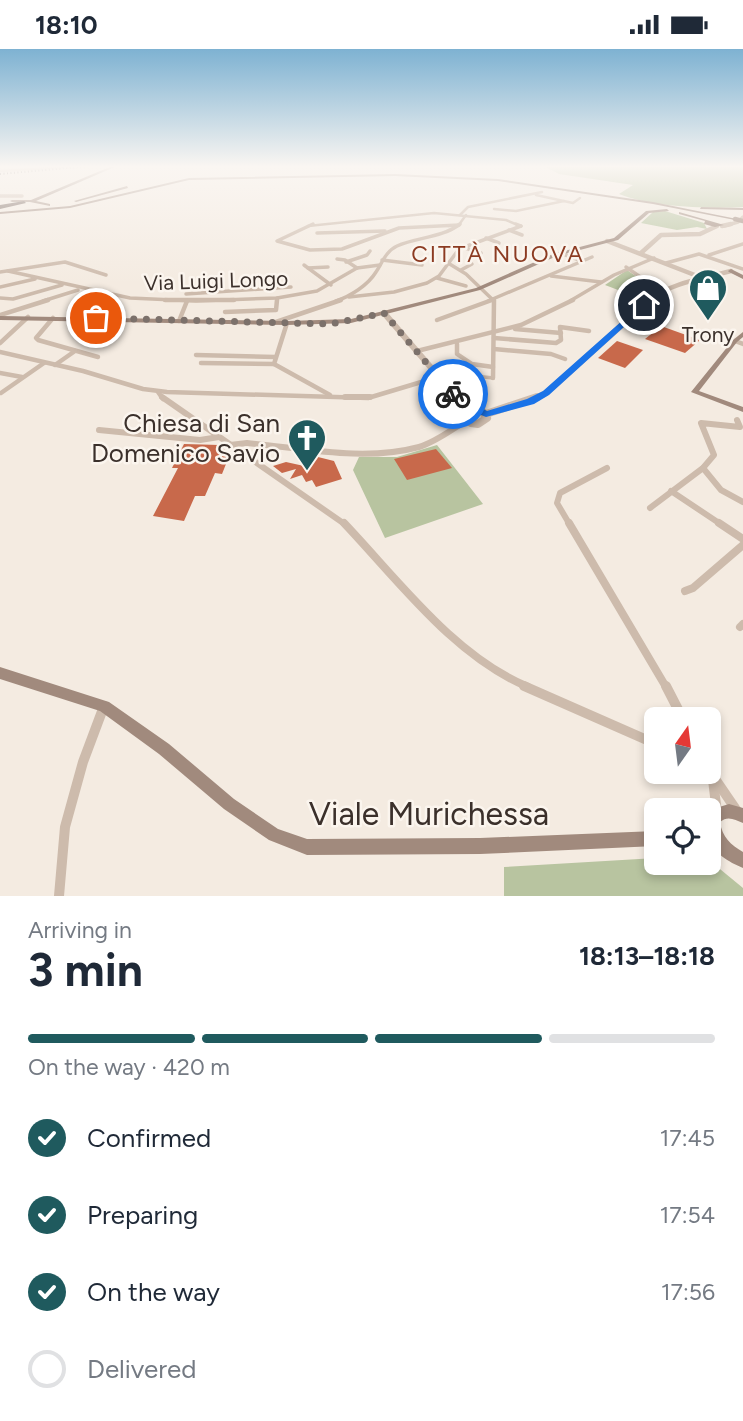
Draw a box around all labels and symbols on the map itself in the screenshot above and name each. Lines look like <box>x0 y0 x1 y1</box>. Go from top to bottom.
district label: CITTÀ NUOVA <box>411 240 585 268</box>
street label: Via Luigi Longo <box>143 265 289 296</box>
shop icon: Trony <box>687 267 729 322</box>
pin <box>614 275 674 335</box>
pin <box>66 288 126 348</box>
place label: Trony <box>682 322 734 347</box>
courier <box>418 359 488 429</box>
place label: Chiesa di San Domenico Savio <box>91 407 280 469</box>
church icon: Chiesa di San Domenico Savio <box>286 417 328 472</box>
north arrow <box>644 707 721 784</box>
street label: Viale Murichessa <box>309 795 549 833</box>

